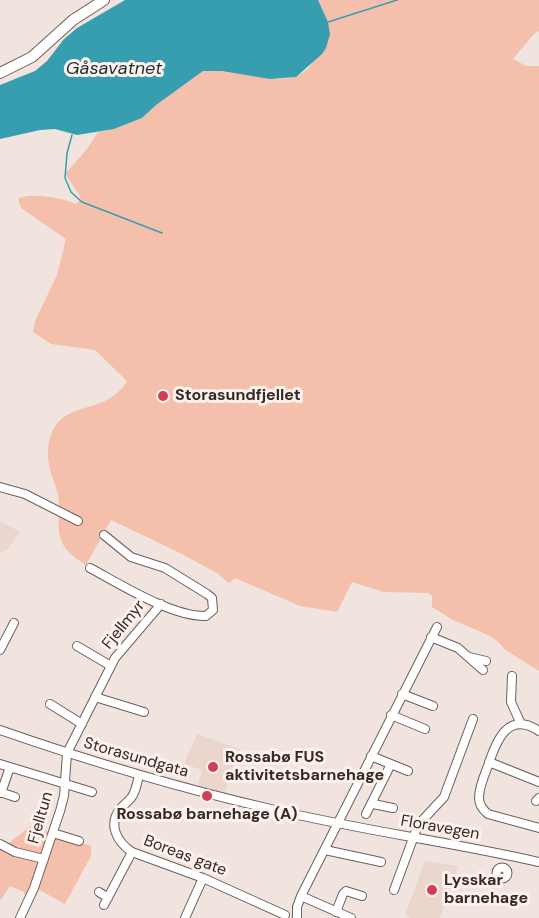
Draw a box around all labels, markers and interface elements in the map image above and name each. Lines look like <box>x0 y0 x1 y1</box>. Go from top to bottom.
water label: Gåsavatnet <box>66 58 162 80</box>
place label: Storasundfjellet <box>175 386 301 406</box>
marker: Storasundfjellet <box>156 389 170 403</box>
street label: Fjellmyr <box>98 597 150 653</box>
street label: Storasundgata <box>81 734 191 782</box>
place label: Rossabø FUS aktivitetsbarnehage <box>225 748 384 786</box>
marker: Rossabø FUS aktivitetsbarnehage <box>206 760 220 774</box>
marker: Rossabø barnehage (A) <box>200 789 214 803</box>
street label: Fjelltun <box>24 790 58 846</box>
place label: Rossabø barnehage (A) <box>116 805 298 825</box>
street label: Floravegen <box>399 812 481 844</box>
street label: Boreas gate <box>141 831 229 881</box>
place label: Lysskar barnehage <box>444 871 528 909</box>
marker: Lysskar barnehage <box>425 883 439 897</box>

